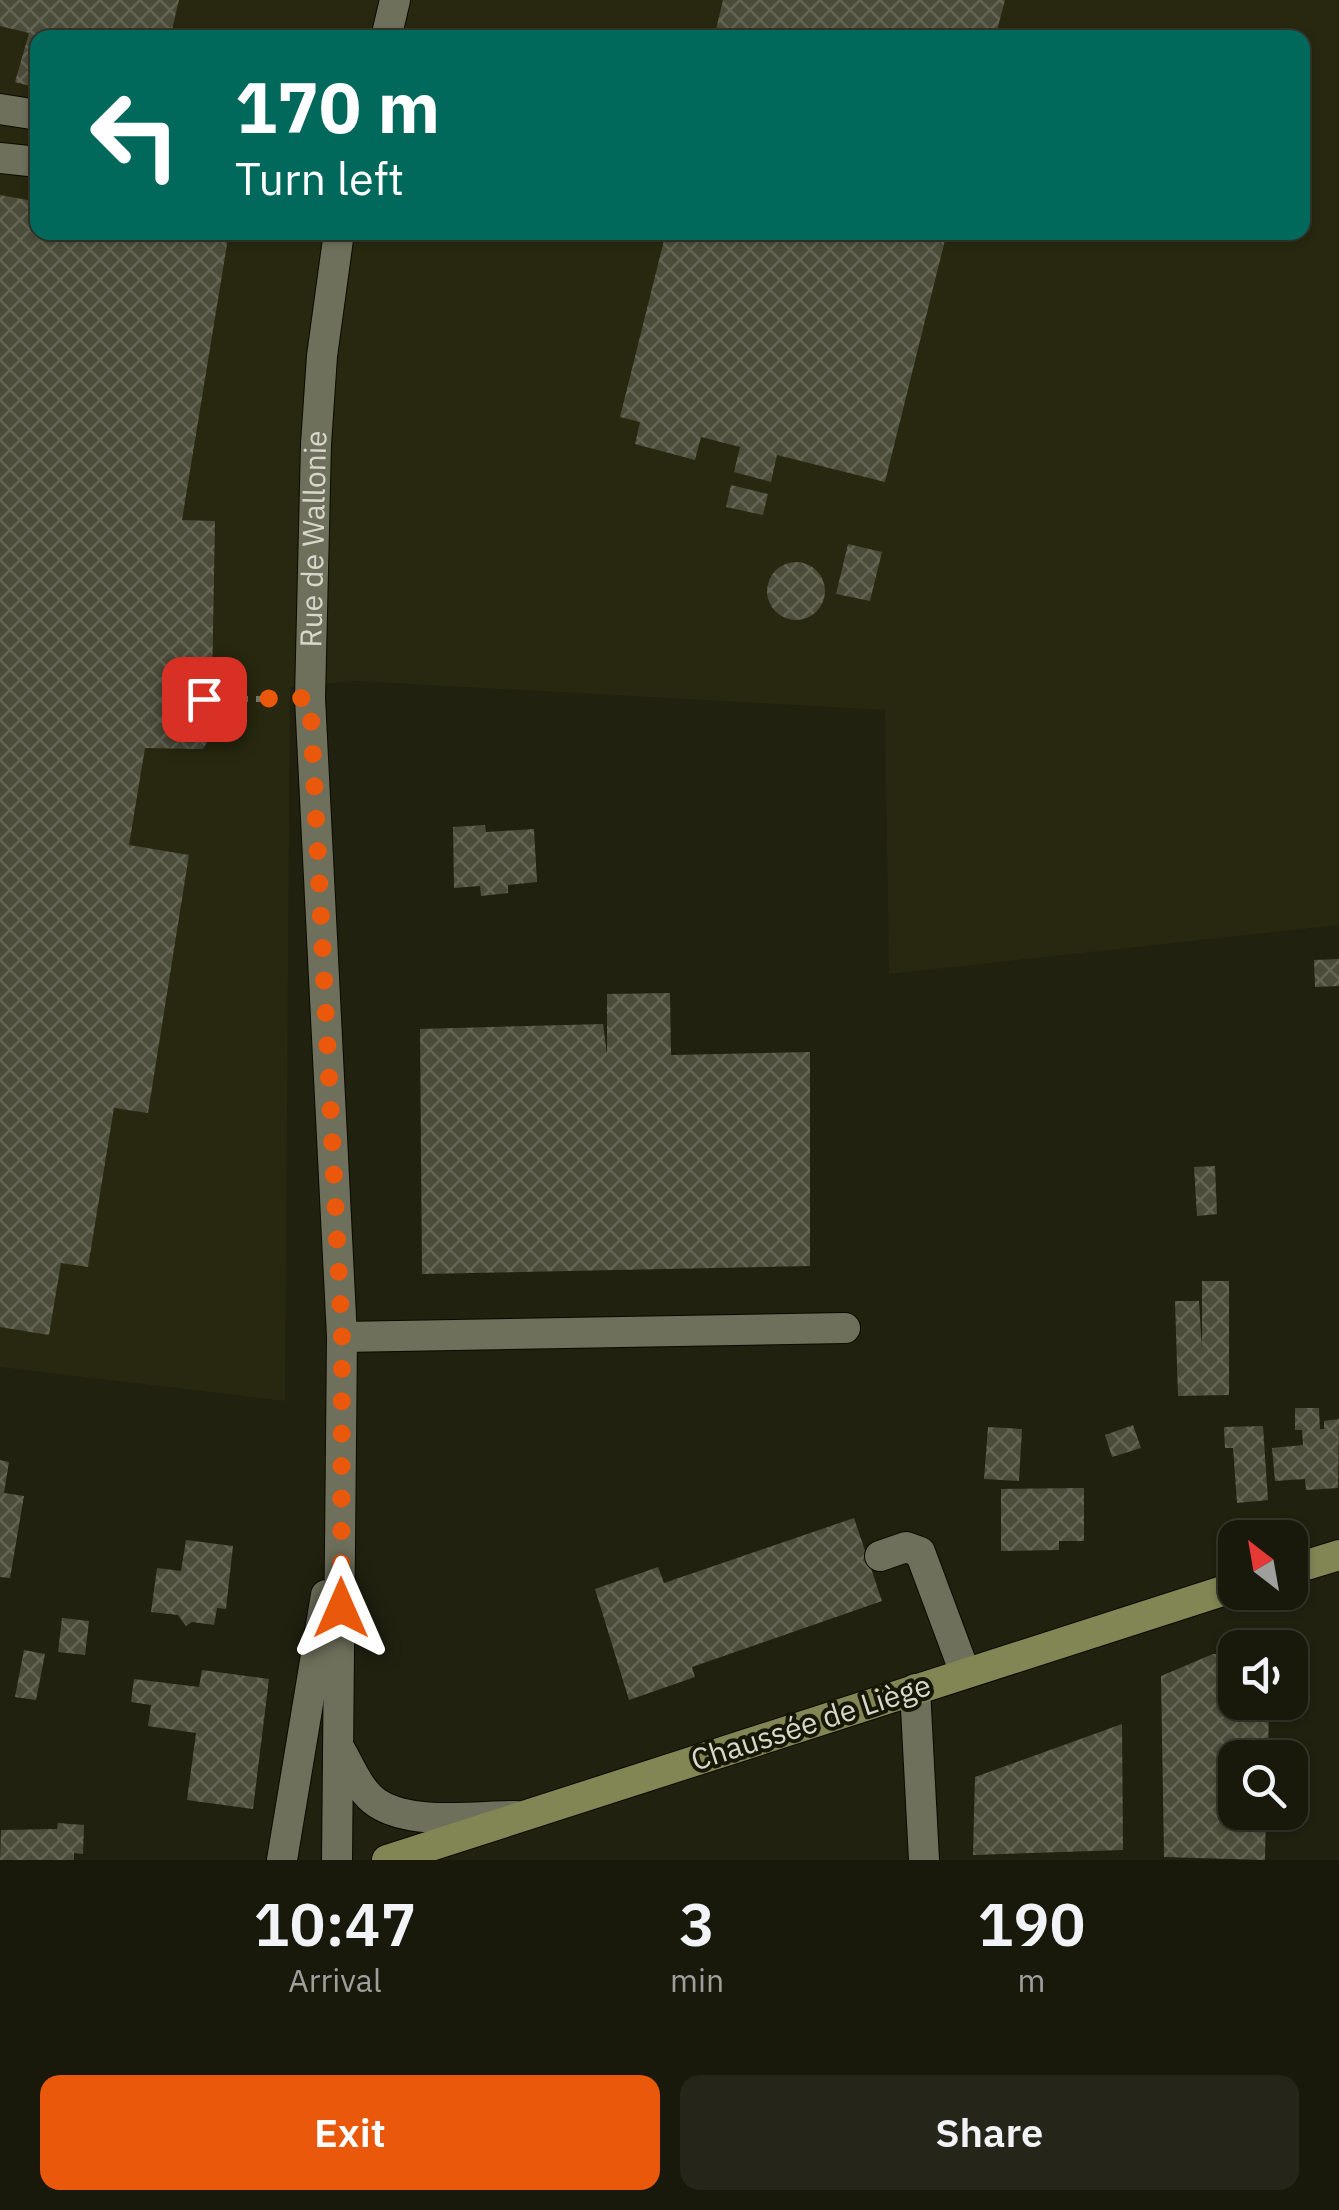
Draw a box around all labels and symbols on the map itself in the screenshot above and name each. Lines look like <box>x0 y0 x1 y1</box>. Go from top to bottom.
street label: Rue de Wallonie <box>290 429 335 648</box>
pin <box>162 657 247 742</box>
north arrow <box>1218 1520 1308 1610</box>
position arrow <box>289 1556 393 1660</box>
street label: Chaussée de Liège <box>686 1664 935 1779</box>

